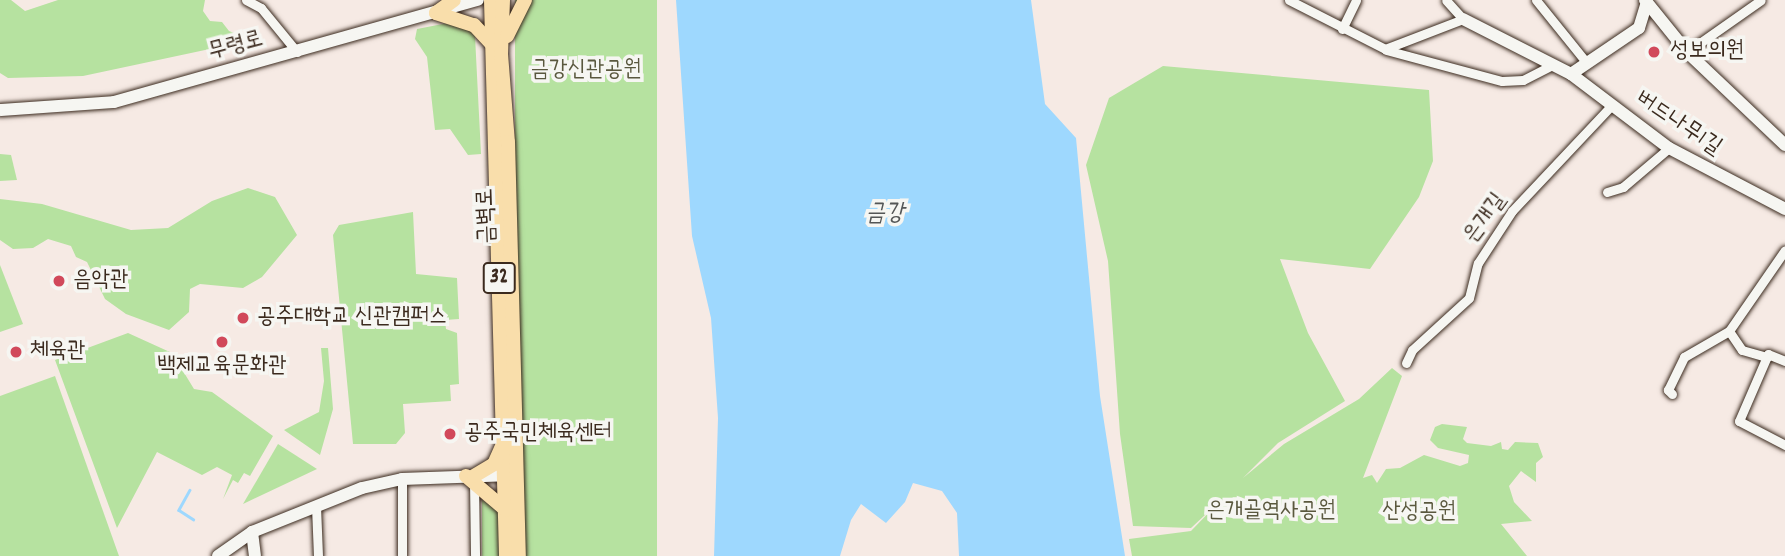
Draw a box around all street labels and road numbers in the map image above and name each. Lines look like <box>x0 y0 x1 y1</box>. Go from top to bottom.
street label: 무령로 <box>206 26 266 68</box>
street label: 버드나무1길 <box>1630 85 1726 163</box>
street label: 금벽로 <box>473 188 503 244</box>
street label: 은개길 <box>1459 188 1513 250</box>
road number: 32 <box>482 260 516 296</box>

